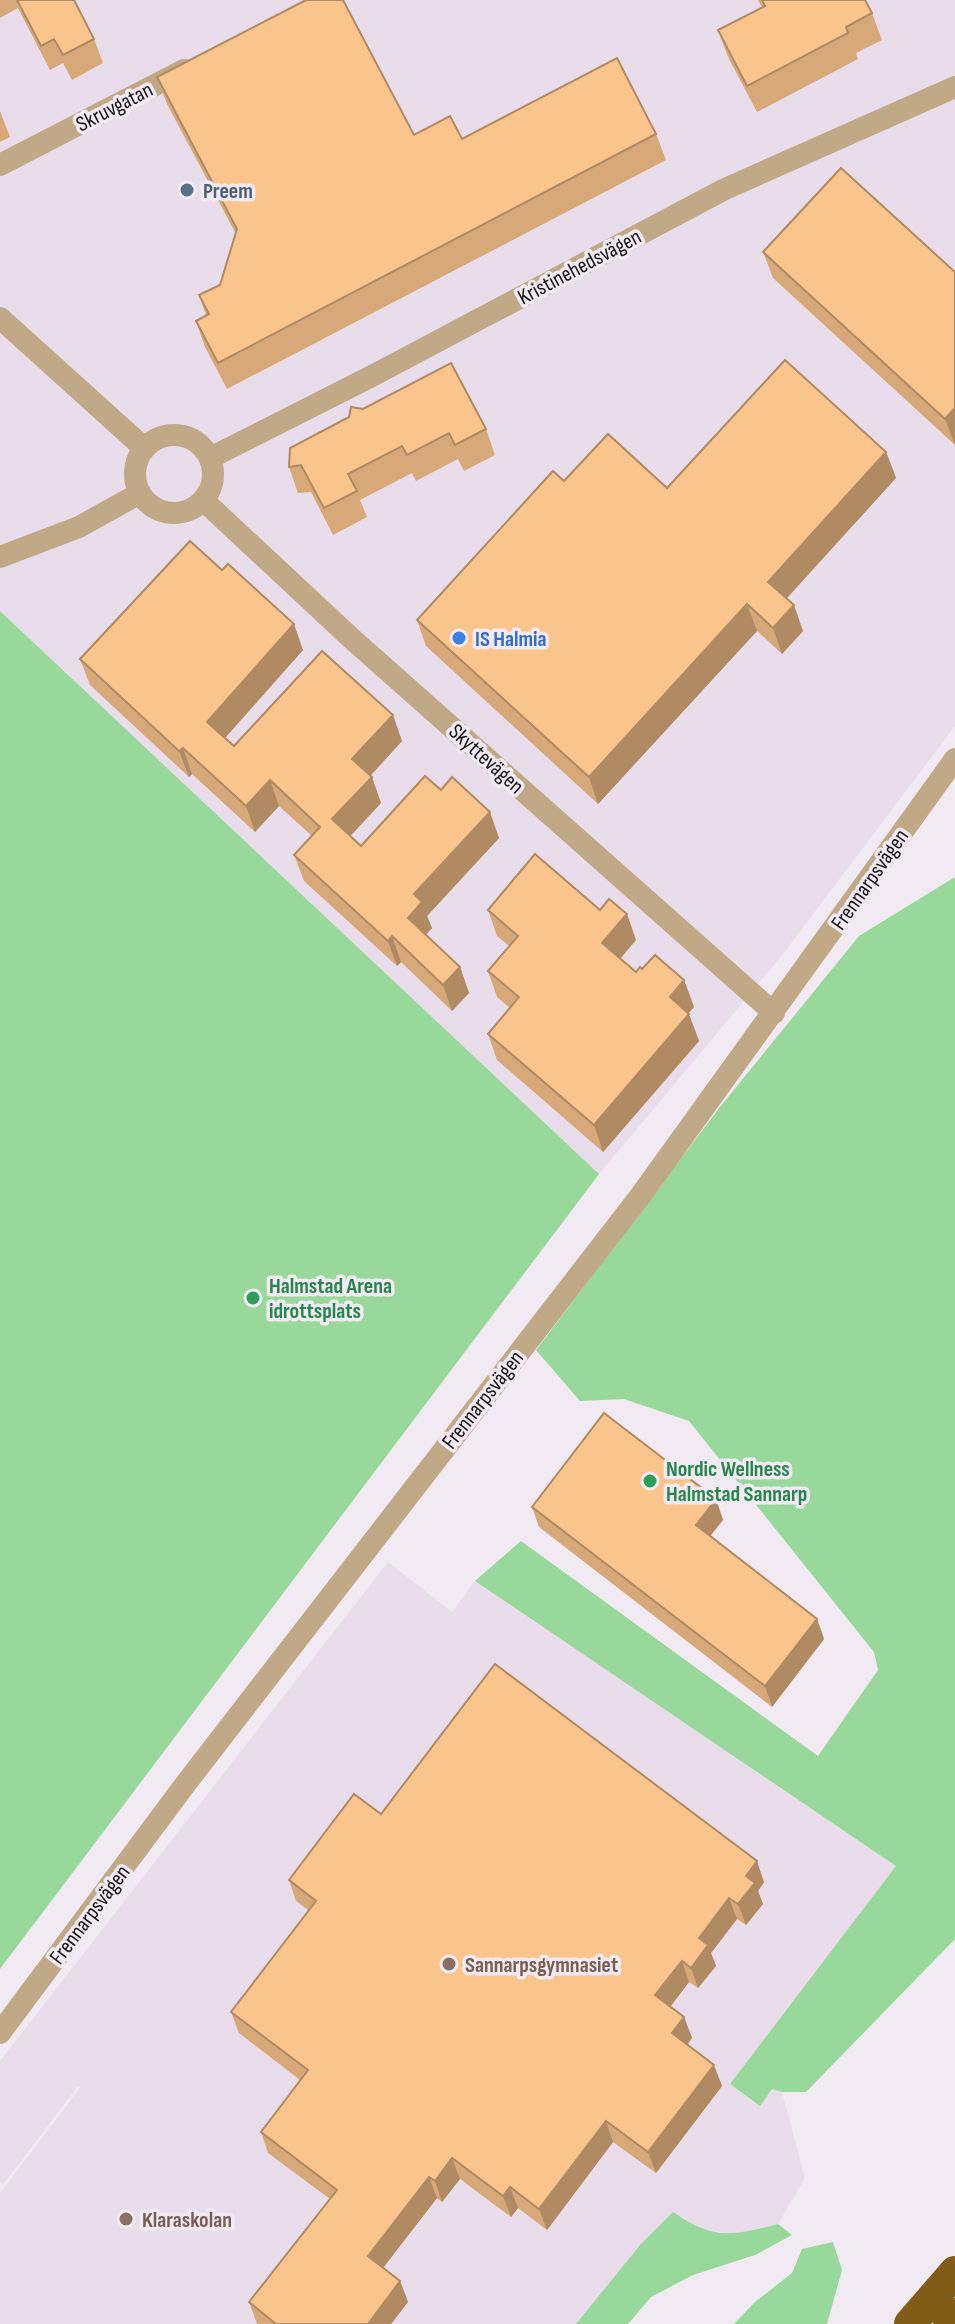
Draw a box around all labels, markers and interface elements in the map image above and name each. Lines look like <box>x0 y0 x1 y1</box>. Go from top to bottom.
street label: Skruvgatan <box>72 77 158 138</box>
place label: Preem <box>203 178 253 205</box>
marker: Preem <box>178 181 196 199</box>
street label: Kristinehedsvägen <box>513 223 646 311</box>
place label: IS Halmia <box>475 626 546 653</box>
marker: IS Halmia <box>450 629 468 647</box>
street label: Skyttevägen <box>443 718 529 800</box>
street label: Frennarpsvägen <box>826 824 915 936</box>
place label: Halmstad Arena idrottsplats <box>269 1273 392 1325</box>
marker: Halmstad Arena idrottsplats <box>244 1289 262 1307</box>
street label: Frennarpsvägen <box>436 1345 530 1454</box>
place label: Nordic Wellness Halmstad Sannarp <box>666 1456 807 1508</box>
marker: Nordic Wellness Halmstad Sannarp <box>641 1472 659 1490</box>
street label: Frennarpsvägen <box>44 1860 136 1970</box>
place label: Sannarpsgymnasiet <box>465 1952 618 1979</box>
marker: Sannarpsgymnasiet <box>440 1955 458 1973</box>
place label: Klaraskolan <box>142 2207 232 2234</box>
marker: Klaraskolan <box>117 2210 135 2228</box>

